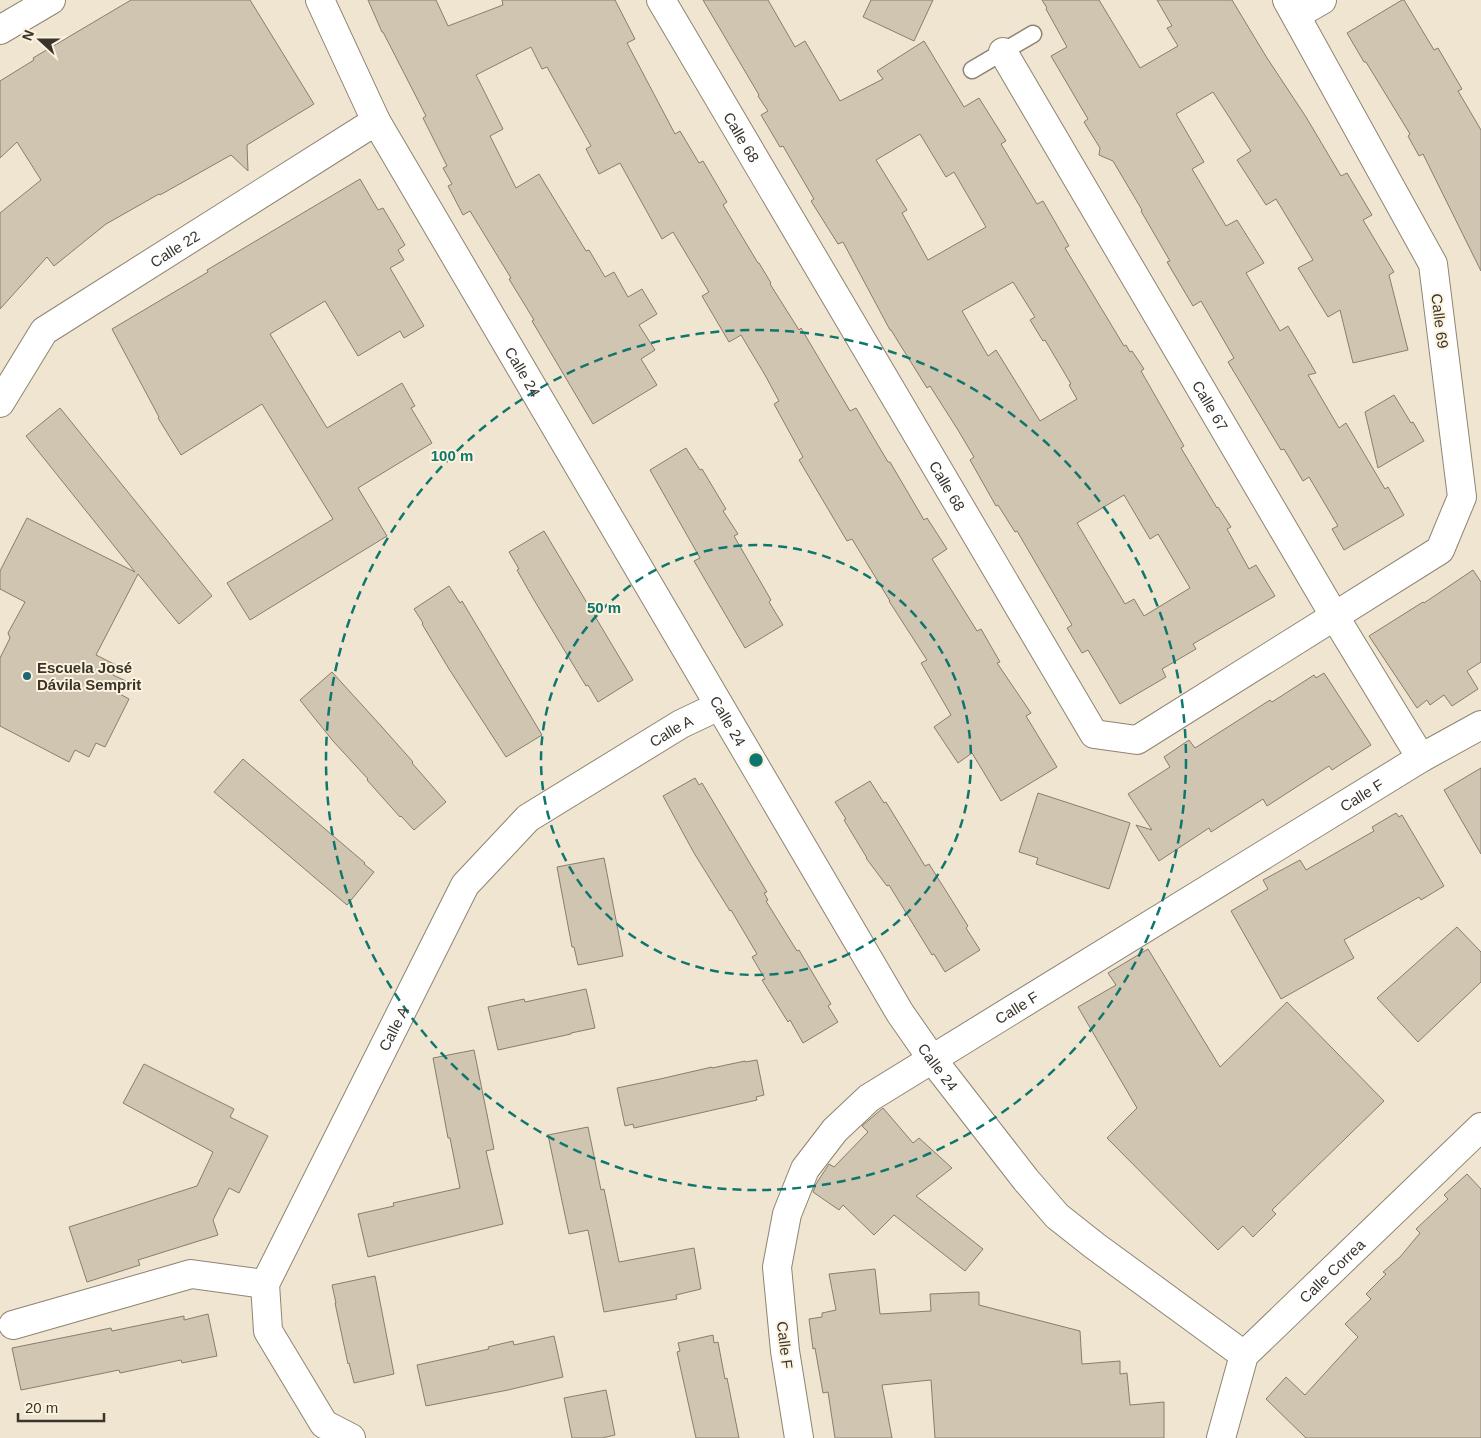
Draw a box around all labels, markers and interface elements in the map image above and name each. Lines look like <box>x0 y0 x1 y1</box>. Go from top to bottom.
north arrow <box>15 15 65 65</box>
text: N <box>19 28 37 43</box>
street label: Calle 68 <box>720 109 763 165</box>
street label: Calle 22 <box>147 226 202 270</box>
street label: Calle 69 <box>1428 293 1452 349</box>
street label: Calle 24 <box>502 344 545 400</box>
street label: Calle 67 <box>1189 377 1232 434</box>
text: 100 m <box>431 447 473 464</box>
street label: Calle 68 <box>926 458 969 514</box>
text: 50 m <box>587 599 621 616</box>
place label: Escuela José Dávila Semprit <box>37 659 141 693</box>
marker: Escuela José Dávila Semprit <box>21 670 33 682</box>
street label: Calle 24 <box>707 693 750 749</box>
street label: Calle A <box>646 711 695 750</box>
centre of rings <box>747 751 765 769</box>
street label: Calle F <box>1337 775 1386 814</box>
street label: Calle F <box>992 987 1041 1027</box>
street label: Calle A <box>375 1003 411 1053</box>
street label: Calle 24 <box>915 1040 962 1094</box>
street label: Calle Correa <box>1296 1235 1369 1306</box>
street label: Calle F <box>774 1320 796 1370</box>
scale bar <box>18 1390 104 1422</box>
text: 20 m <box>25 1399 58 1416</box>

